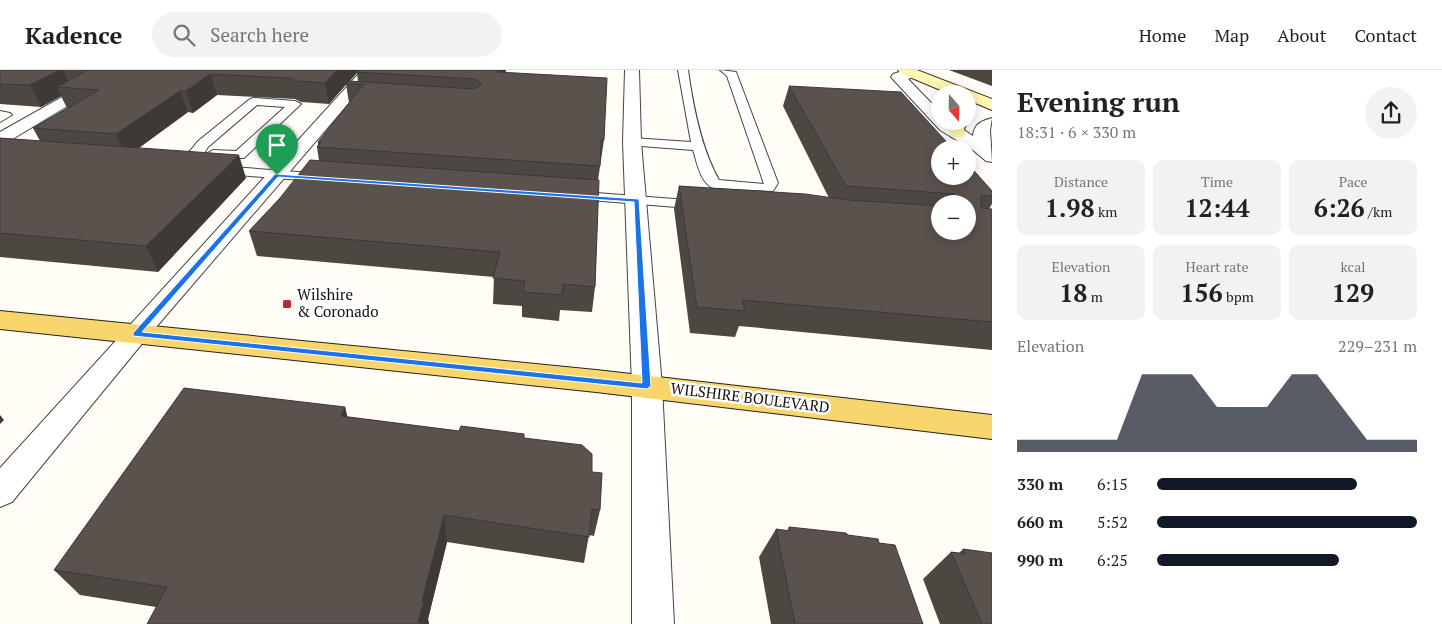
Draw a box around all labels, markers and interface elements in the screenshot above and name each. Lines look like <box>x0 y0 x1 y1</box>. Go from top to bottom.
search box <box>152 12 502 57</box>
text: Kadence <box>25 19 122 51</box>
icon: search <box>170 21 198 49</box>
text: Search here <box>210 22 309 47</box>
text: Home <box>1139 23 1186 47</box>
text: Map <box>1214 23 1249 47</box>
text: About <box>1277 23 1326 47</box>
text: Contact <box>1354 23 1417 47</box>
text: Evening run <box>1017 83 1180 120</box>
north arrow <box>931 85 976 130</box>
map controls <box>931 85 976 240</box>
button: share <box>1365 87 1417 139</box>
text: 18:31 · 6 × 330 m <box>1017 121 1136 143</box>
pin <box>256 124 298 175</box>
icon: arrive <box>263 131 291 159</box>
button: + <box>931 140 976 185</box>
text: Distance <box>1054 172 1108 191</box>
text: Time <box>1201 172 1233 191</box>
text: Pace <box>1339 172 1367 191</box>
text: 1.98 <box>1045 191 1095 224</box>
text: 12:44 <box>1184 191 1250 224</box>
text: 6:26 <box>1314 191 1365 224</box>
button: − <box>931 195 976 240</box>
text: km <box>1095 202 1117 221</box>
text: /km <box>1365 202 1392 221</box>
text: Elevation <box>1052 257 1110 276</box>
text: Heart rate <box>1186 257 1248 276</box>
text: kcal <box>1341 257 1365 276</box>
text: 18 <box>1059 276 1087 309</box>
text: 156 <box>1180 276 1223 309</box>
text: 129 <box>1332 276 1374 309</box>
place label: Wilshire & Coronado <box>297 284 378 321</box>
text: m <box>1087 287 1103 306</box>
text: bpm <box>1223 287 1254 306</box>
marker: Wilshire & Coronado <box>281 298 293 310</box>
text: Elevation <box>1017 335 1084 357</box>
text: 229–231 m <box>1338 335 1417 357</box>
street label: WILSHIRE BOULEVARD <box>669 377 831 417</box>
text: 330 m <box>1017 473 1063 495</box>
text: 6:15 <box>1097 473 1128 495</box>
text: 660 m <box>1017 511 1063 533</box>
text: 5:52 <box>1097 511 1128 533</box>
text: 990 m <box>1017 549 1063 571</box>
text: 6:25 <box>1097 549 1128 571</box>

